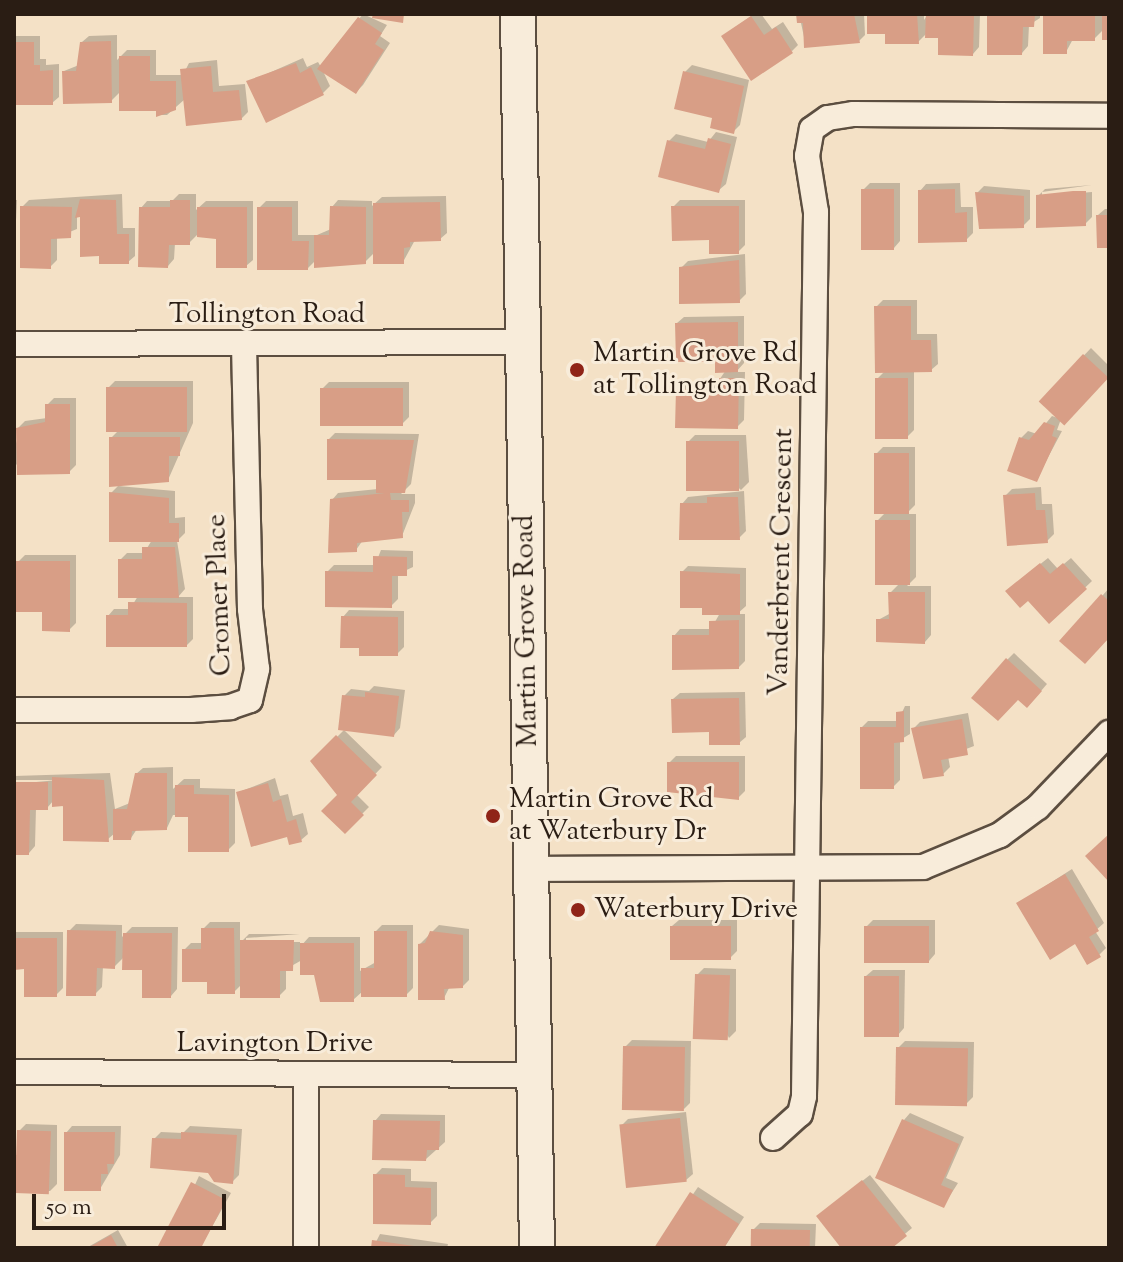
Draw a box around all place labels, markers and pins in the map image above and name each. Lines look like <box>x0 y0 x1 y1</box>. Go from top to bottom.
place label: Martin Grove Rd at Tollington Road <box>593 337 817 403</box>
marker: Martin Grove Rd at Tollington Road <box>568 361 586 379</box>
place label: Martin Grove Rd at Waterbury Dr <box>509 783 714 849</box>
marker: Martin Grove Rd at Waterbury Dr <box>484 807 502 825</box>
place label: Waterbury Drive <box>594 893 798 927</box>
marker: Waterbury Drive <box>569 901 587 919</box>

